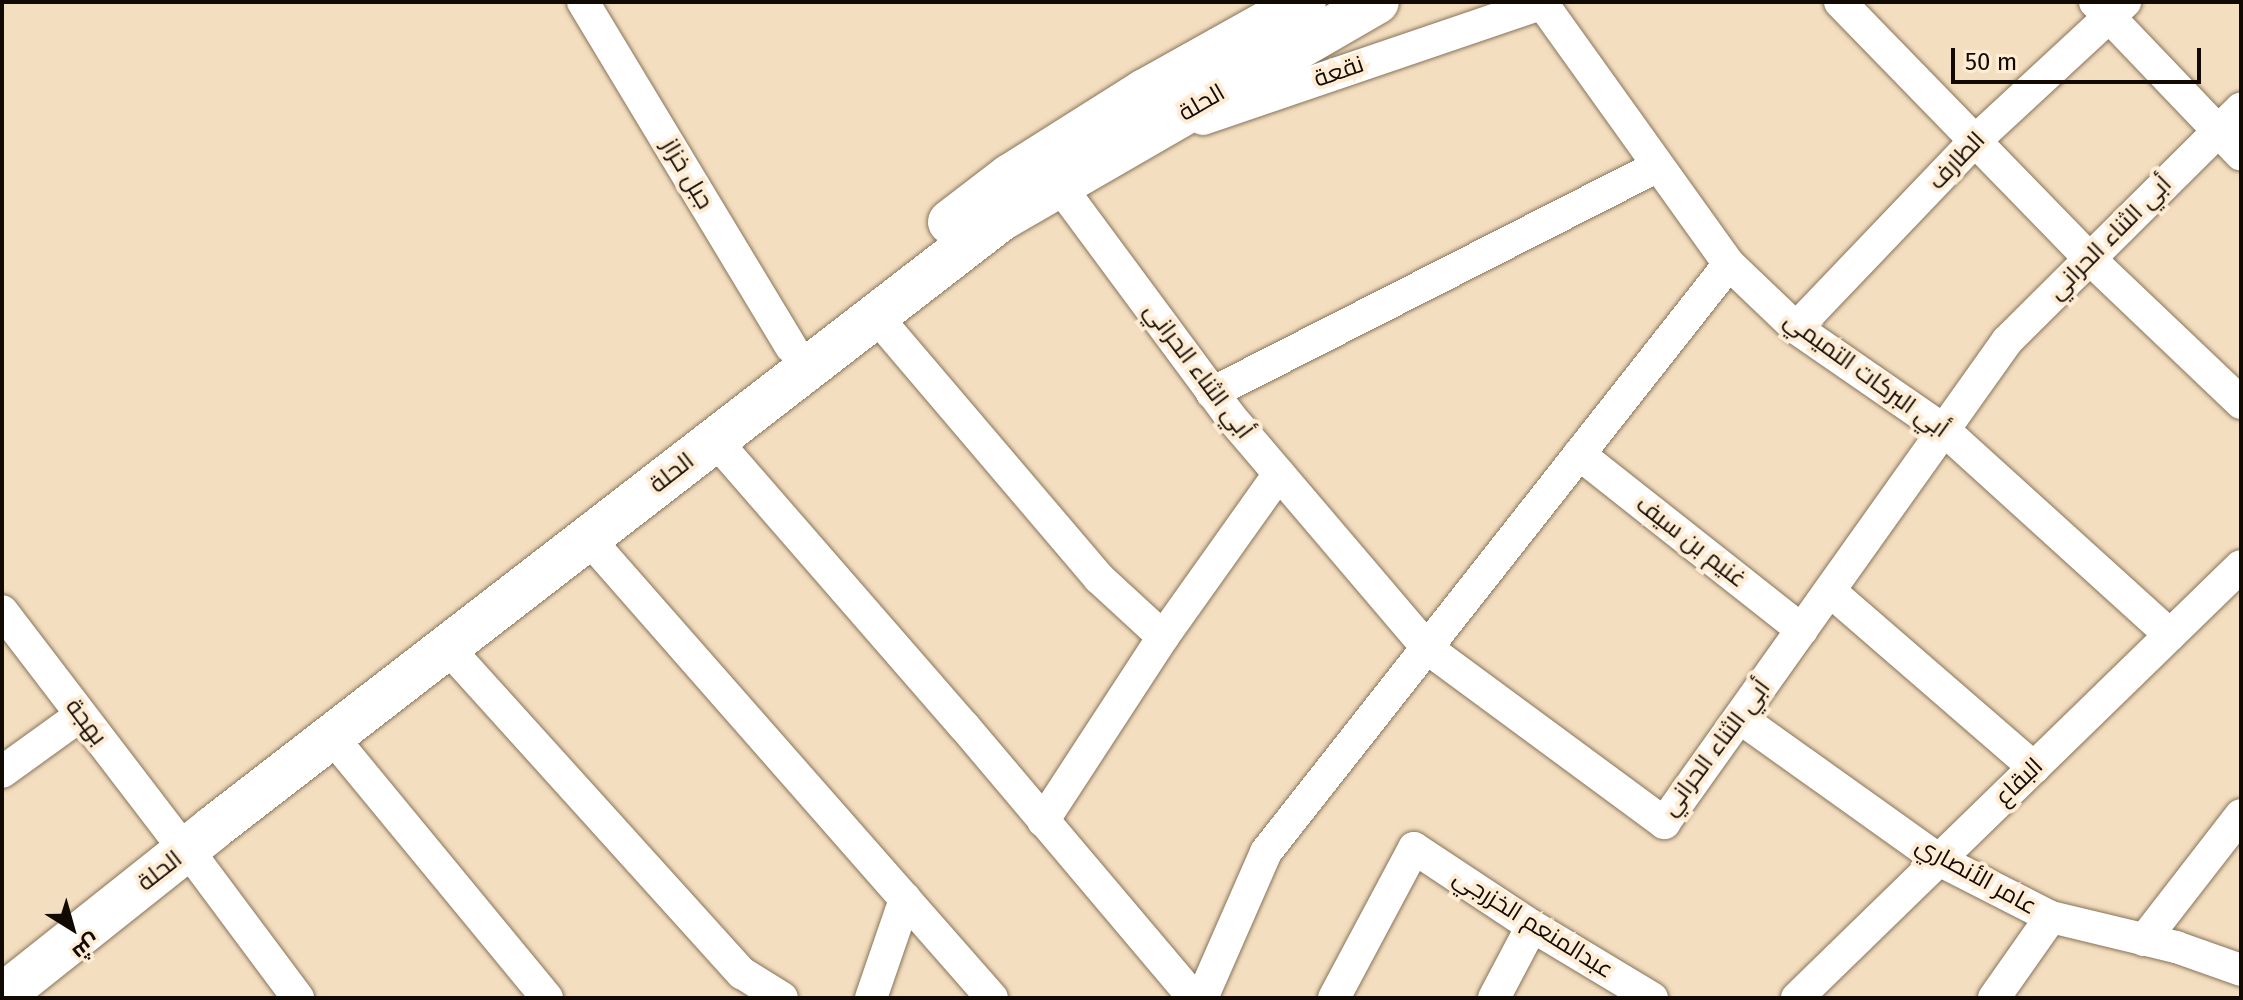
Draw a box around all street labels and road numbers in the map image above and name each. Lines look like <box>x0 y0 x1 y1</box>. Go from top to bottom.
street label: نقعة <box>1310 50 1368 94</box>
street label: الحلة <box>1174 78 1230 128</box>
street label: الطارف <box>1923 126 1991 196</box>
street label: جبل خزاز <box>655 134 719 214</box>
street label: أبي الثناء الحراني <box>2042 170 2178 306</box>
street label: أبي الثناء الحراني <box>1137 297 1259 445</box>
street label: أبي البركات التميمي <box>1778 306 1954 444</box>
street label: الحلة <box>644 447 700 499</box>
street label: غنيم بن سيف <box>1630 490 1752 594</box>
street label: أبي الثناء الحراني <box>1655 674 1777 822</box>
street label: بهجة <box>59 693 113 751</box>
street label: البقاع <box>1989 752 2049 812</box>
street label: عامر الأنصاري <box>1910 831 2042 921</box>
street label: الحلة <box>132 845 188 897</box>
street label: عبدالمنعم الخزرجي <box>1448 863 1618 985</box>

